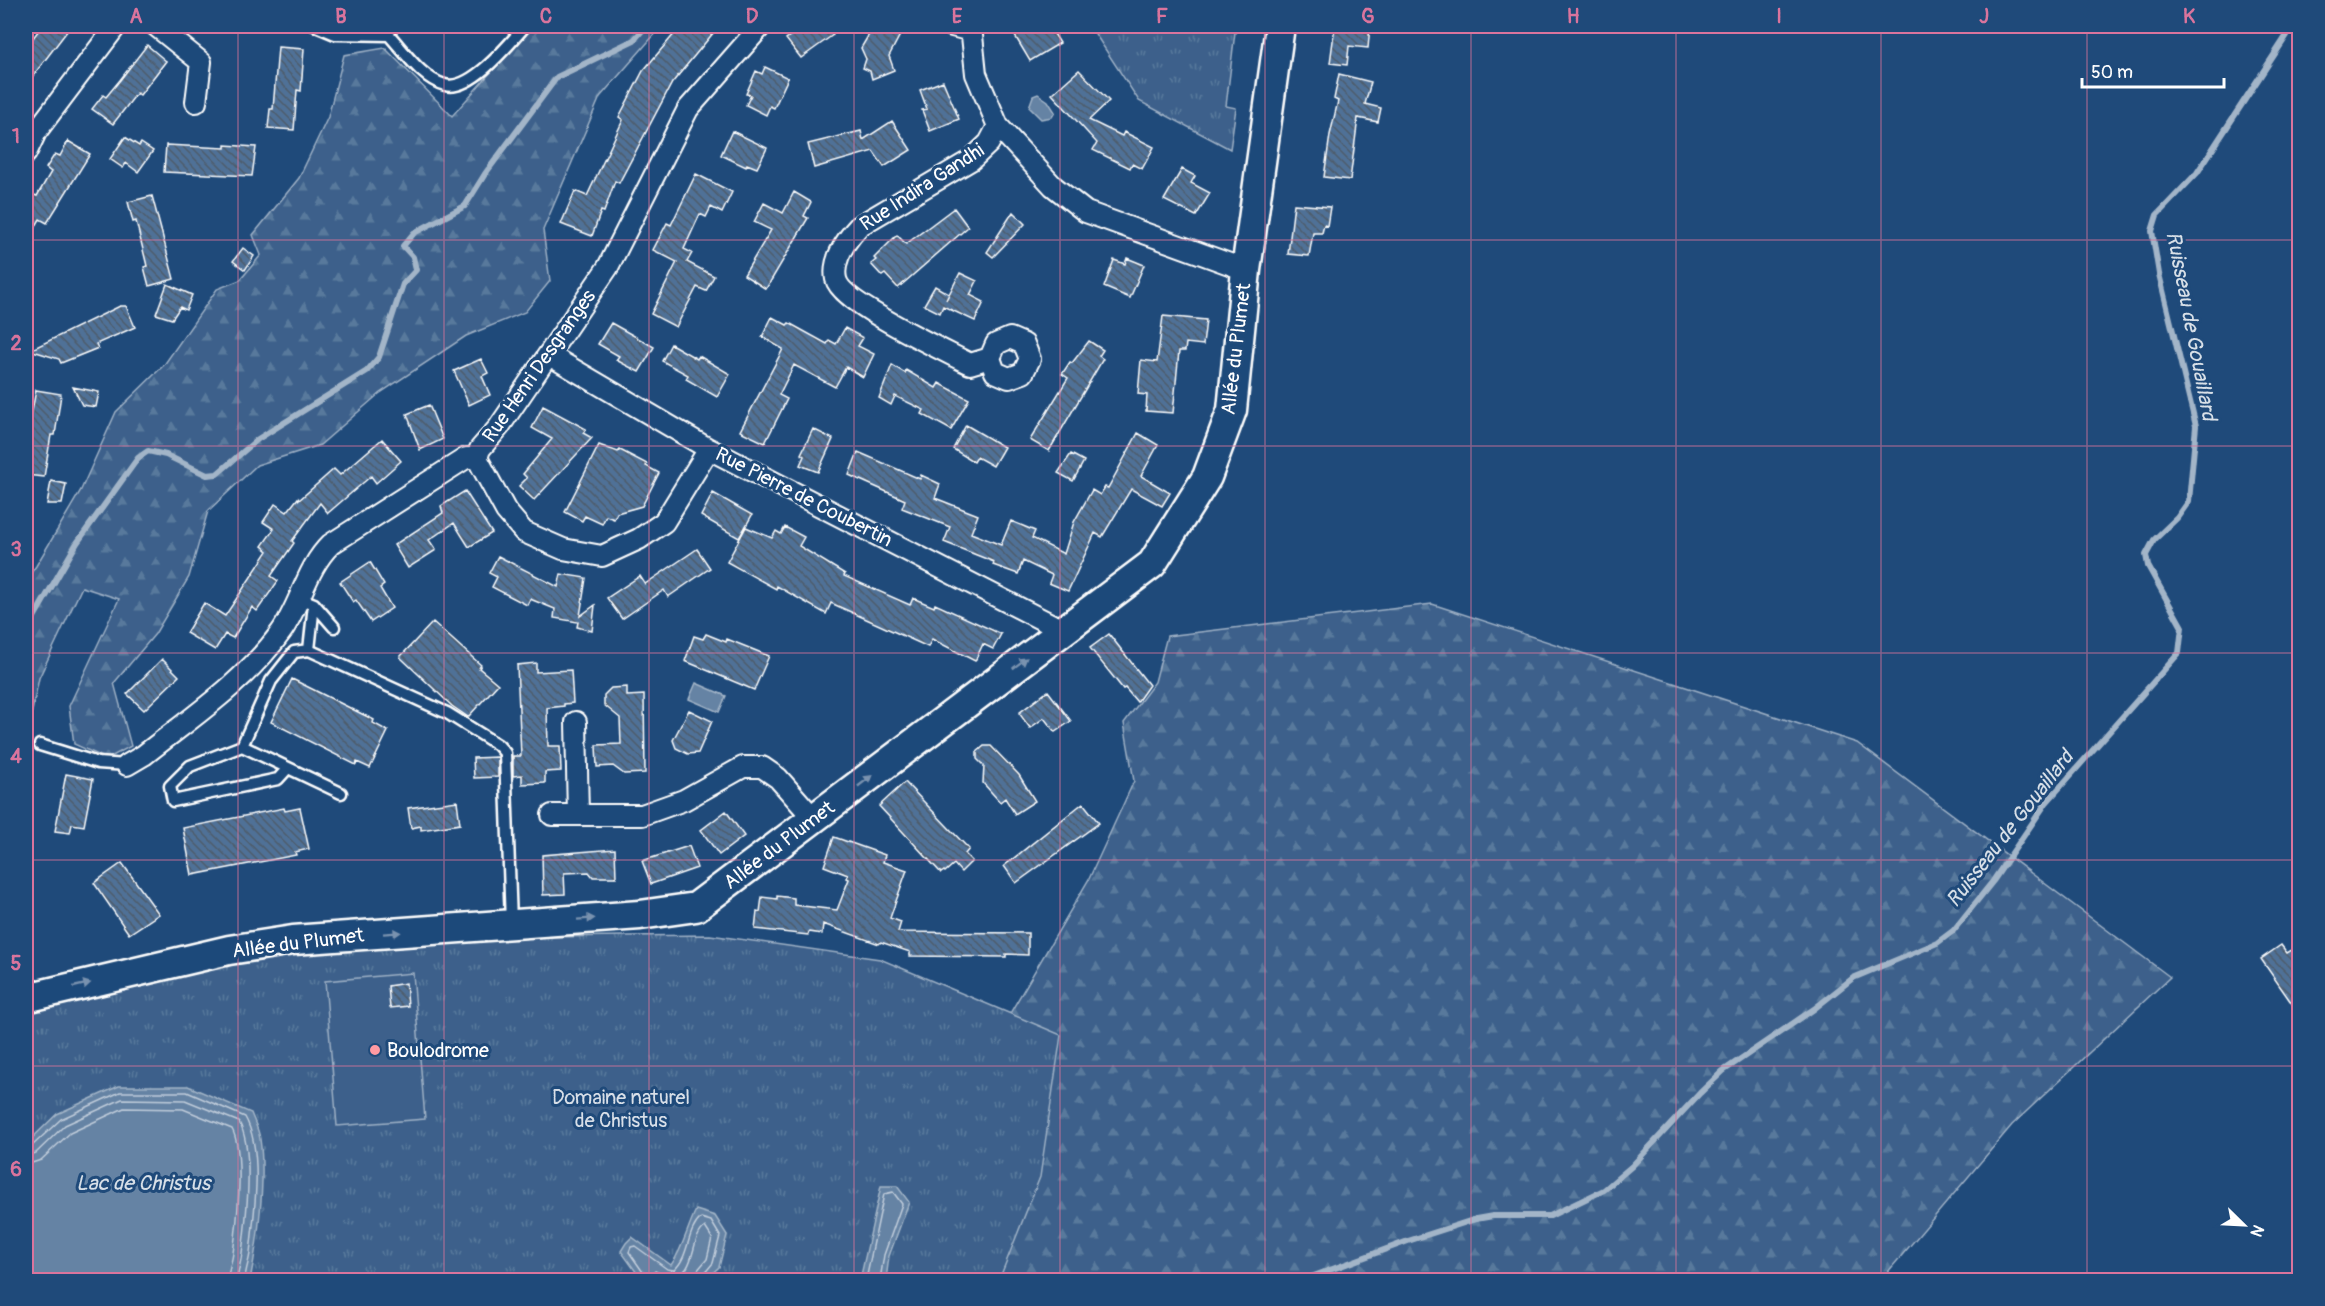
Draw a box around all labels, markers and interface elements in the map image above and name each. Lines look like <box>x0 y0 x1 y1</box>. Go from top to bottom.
text: A <box>130 4 143 29</box>
text: B <box>335 4 347 29</box>
text: C <box>540 4 552 29</box>
text: D <box>746 4 759 29</box>
text: E <box>952 4 963 29</box>
text: F <box>1156 4 1168 29</box>
text: G <box>1361 4 1375 29</box>
text: H <box>1567 4 1580 29</box>
text: I <box>1776 4 1782 29</box>
text: J <box>1979 4 1989 29</box>
text: K <box>2183 4 2195 29</box>
scale bar <box>2082 51 2224 89</box>
text: 50 m <box>2091 61 2133 84</box>
text: 1 <box>12 124 20 149</box>
street label: Rue Indira Gandhi <box>855 138 989 236</box>
water label: Ruisseau de Gouaillard <box>2159 229 2223 425</box>
street label: Allée du Plumet <box>1216 281 1257 416</box>
street label: Rue Henri Desgranges <box>477 285 601 447</box>
text: 2 <box>10 331 22 356</box>
street label: Rue Pierre de Coubertin <box>711 442 897 552</box>
text: 3 <box>10 537 22 562</box>
one-way arrow <box>1013 658 1028 670</box>
water label: Ruisseau de Gouaillard <box>1940 743 2081 913</box>
text: 4 <box>10 744 22 769</box>
one-way arrow <box>857 775 873 788</box>
street label: Allée du Plumet <box>719 795 840 895</box>
one-way arrow <box>577 914 596 923</box>
street label: Allée du Plumet <box>231 922 366 963</box>
one-way arrow <box>382 928 401 937</box>
text: 5 <box>11 951 22 976</box>
one-way arrow <box>73 979 92 989</box>
place label: Boulodrome <box>387 1038 489 1063</box>
marker: Boulodrome <box>368 1043 382 1057</box>
park label: Domaine naturel de Christus <box>552 1085 690 1133</box>
text: 6 <box>10 1157 22 1182</box>
water label: Lac de Christus <box>76 1170 213 1197</box>
north arrow <box>2214 1195 2274 1255</box>
text: N <box>2245 1222 2268 1240</box>

